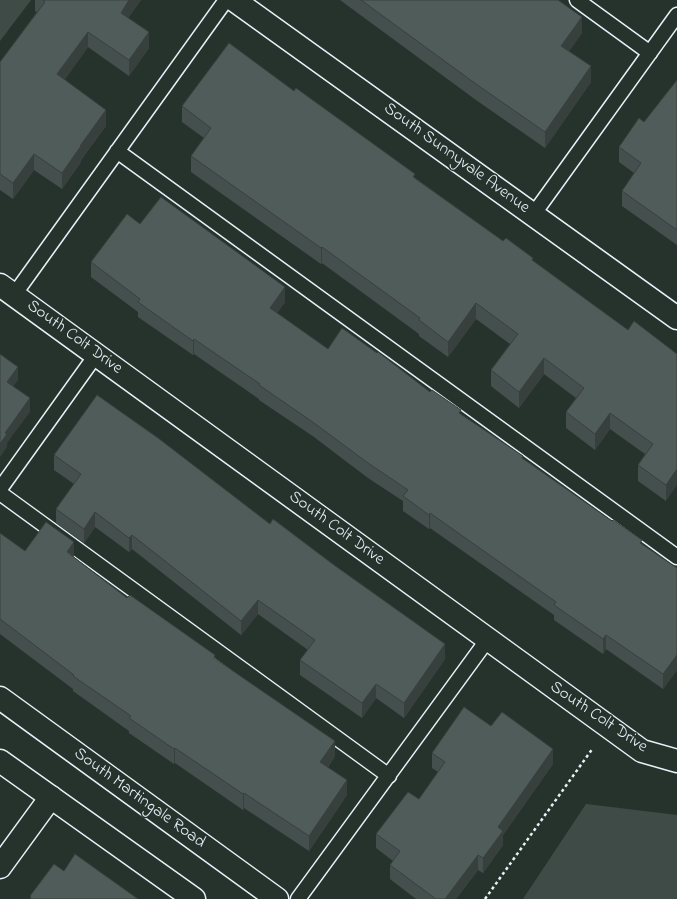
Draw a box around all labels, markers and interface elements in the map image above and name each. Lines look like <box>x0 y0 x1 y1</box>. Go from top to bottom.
street label: South Sunnyvale Avenue <box>379 99 533 219</box>
street label: South Colt Drive <box>22 296 126 380</box>
street label: South Colt Drive <box>284 487 388 571</box>
street label: South Colt Drive <box>545 678 651 758</box>
street label: South Martingale Road <box>69 744 209 854</box>

